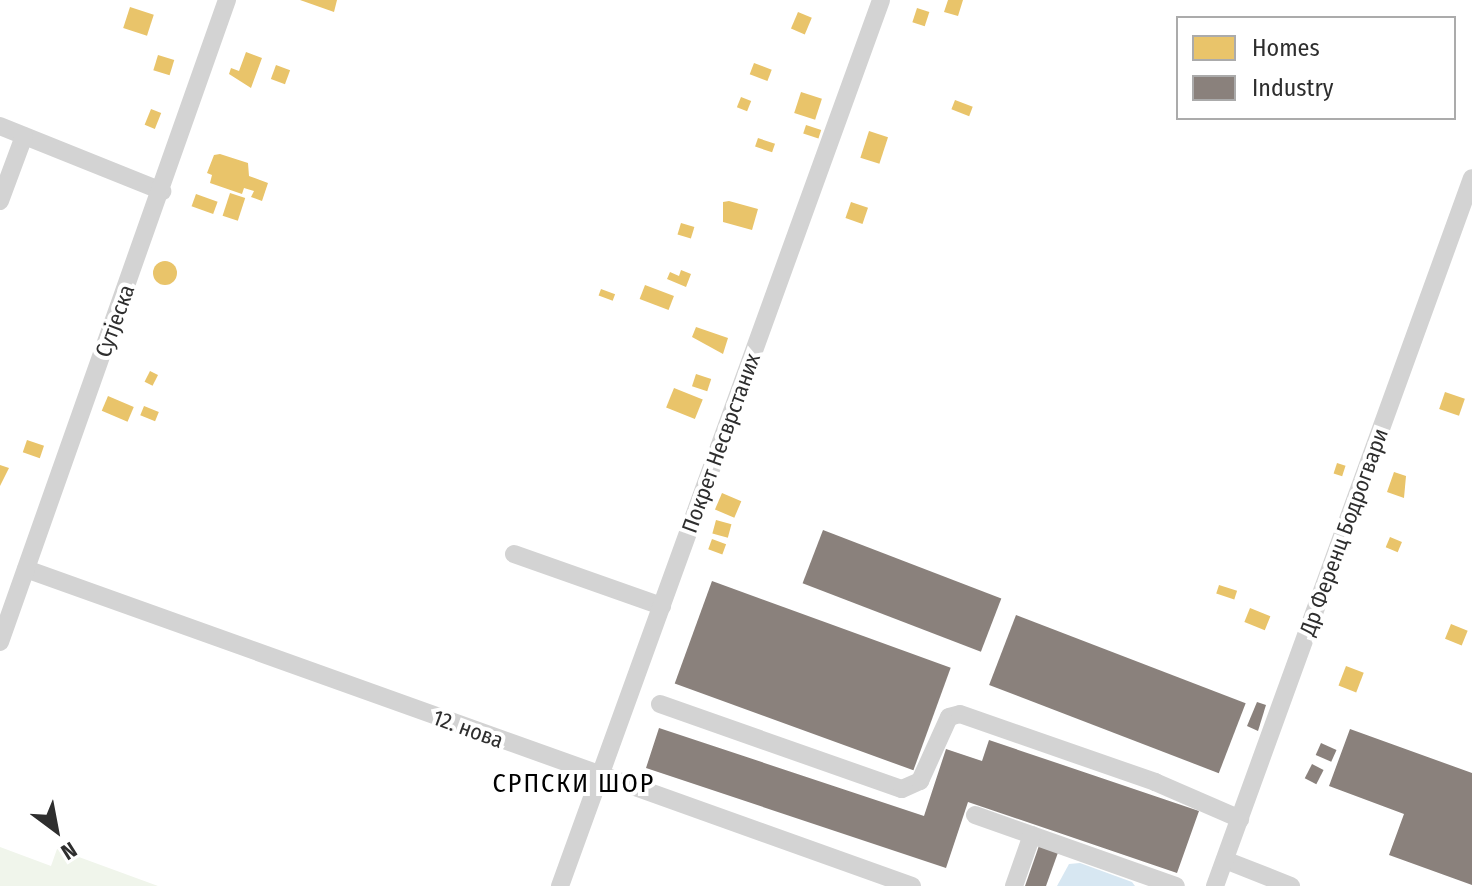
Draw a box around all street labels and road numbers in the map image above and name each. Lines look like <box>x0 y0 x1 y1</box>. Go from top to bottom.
street label: Сутјеска <box>90 281 140 361</box>
street label: Покрет Несврстаних <box>676 350 766 536</box>
street label: Др Ференц Бодрогвари <box>1294 425 1394 639</box>
street label: 12. нова <box>429 704 507 754</box>

